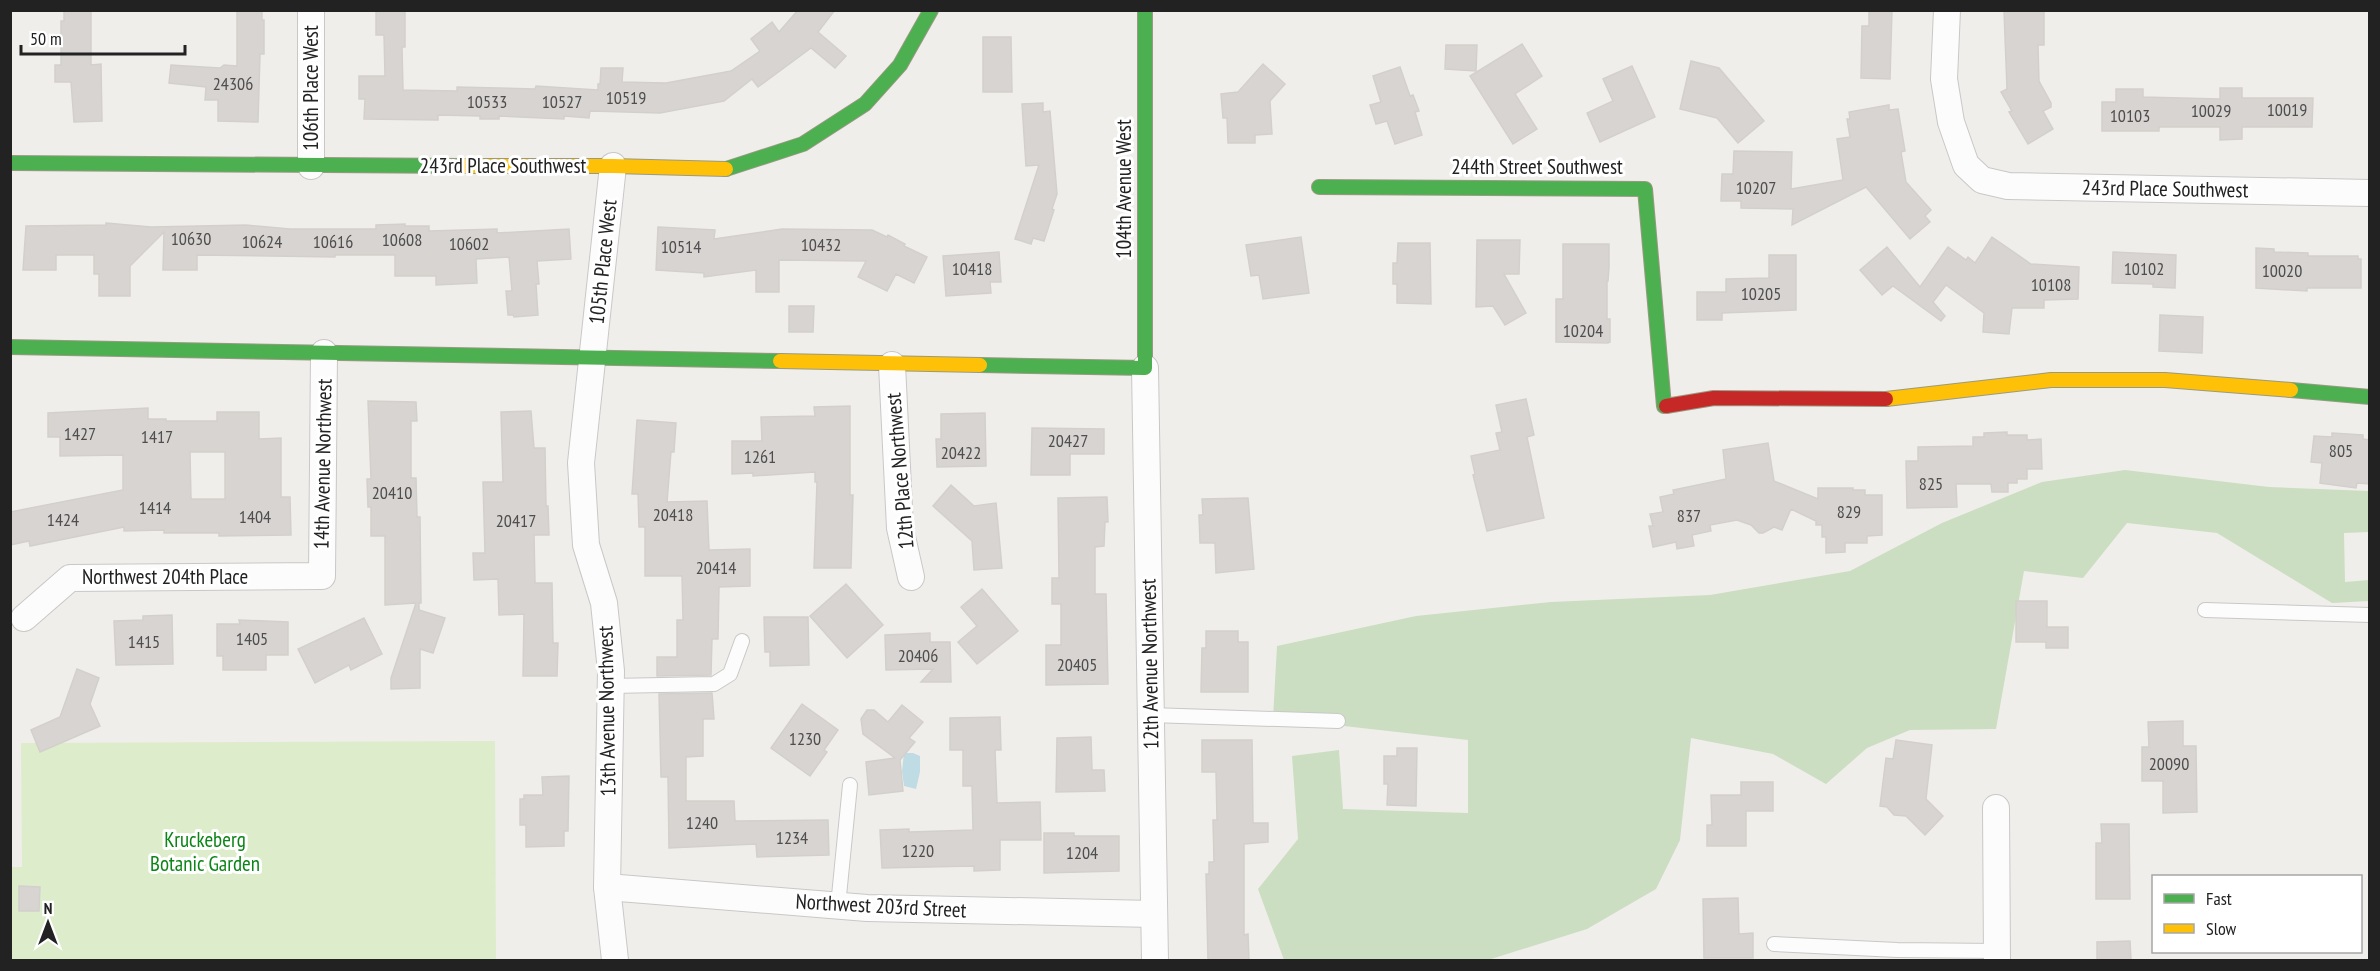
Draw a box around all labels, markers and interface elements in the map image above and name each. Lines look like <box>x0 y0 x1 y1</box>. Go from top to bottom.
scale bar <box>21 18 184 56</box>
street label: 106th Place West <box>297 25 324 151</box>
text: 50 m <box>30 27 62 50</box>
house number: 24306 <box>213 72 253 95</box>
house number: 10519 <box>606 86 646 109</box>
house number: 10533 <box>467 90 507 113</box>
house number: 10527 <box>542 90 582 113</box>
house number: 10019 <box>2267 98 2307 121</box>
house number: 10029 <box>2191 99 2231 122</box>
house number: 10103 <box>2110 104 2150 127</box>
street label: 104th Avenue West <box>1110 119 1137 259</box>
street label: 243rd Place Southwest <box>420 152 587 179</box>
street label: 244th Street Southwest <box>1451 153 1623 180</box>
street label: 243rd Place Southwest <box>2081 174 2249 203</box>
house number: 10207 <box>1736 176 1776 199</box>
street label: 105th Place West <box>583 198 623 326</box>
house number: 10630 <box>171 227 211 250</box>
house number: 10608 <box>382 228 422 251</box>
house number: 10624 <box>242 230 282 253</box>
house number: 10616 <box>313 230 353 253</box>
house number: 10602 <box>449 232 489 255</box>
house number: 10432 <box>801 233 841 256</box>
house number: 10514 <box>661 235 701 258</box>
house number: 10418 <box>952 257 992 280</box>
house number: 10102 <box>2124 257 2164 280</box>
house number: 10020 <box>2262 259 2302 282</box>
house number: 10108 <box>2031 273 2071 296</box>
house number: 10205 <box>1741 282 1781 305</box>
house number: 10204 <box>1563 319 1603 342</box>
street label: 14th Avenue Northwest <box>308 378 337 550</box>
street label: 12th Place Northwest <box>879 392 920 550</box>
house number: 1427 <box>64 422 96 445</box>
house number: 1417 <box>141 425 173 448</box>
house number: 20427 <box>1048 429 1088 452</box>
house number: 805 <box>2329 439 2353 462</box>
house number: 20422 <box>941 441 981 464</box>
house number: 1261 <box>744 445 776 468</box>
house number: 825 <box>1919 472 1943 495</box>
house number: 20410 <box>372 481 412 504</box>
house number: 1414 <box>139 496 171 519</box>
house number: 829 <box>1837 500 1861 523</box>
house number: 20418 <box>653 503 693 526</box>
house number: 837 <box>1677 504 1701 527</box>
house number: 1404 <box>239 505 271 528</box>
house number: 1424 <box>47 508 79 531</box>
house number: 20417 <box>496 509 536 532</box>
house number: 20414 <box>696 556 736 579</box>
street label: Northwest 204th Place <box>82 563 248 590</box>
street label: 12th Avenue Northwest <box>1135 578 1164 750</box>
street label: 13th Avenue Northwest <box>592 625 621 797</box>
house number: 1405 <box>236 627 268 650</box>
house number: 1415 <box>128 630 160 653</box>
house number: 20406 <box>898 644 938 667</box>
house number: 20405 <box>1057 653 1097 676</box>
house number: 1230 <box>789 727 821 750</box>
house number: 20090 <box>2149 752 2189 775</box>
house number: 1240 <box>686 811 718 834</box>
park label: Kruckeberg Botanic Garden <box>150 826 260 877</box>
house number: 1234 <box>776 826 808 849</box>
house number: 1220 <box>902 839 934 862</box>
house number: 1204 <box>1066 841 1098 864</box>
legend <box>2152 875 2362 953</box>
text: Fast <box>2206 887 2232 910</box>
street label: Northwest 203rd Street <box>795 888 967 923</box>
north arrow <box>18 893 78 953</box>
text: N <box>44 898 52 918</box>
text: Slow <box>2206 917 2237 940</box>

